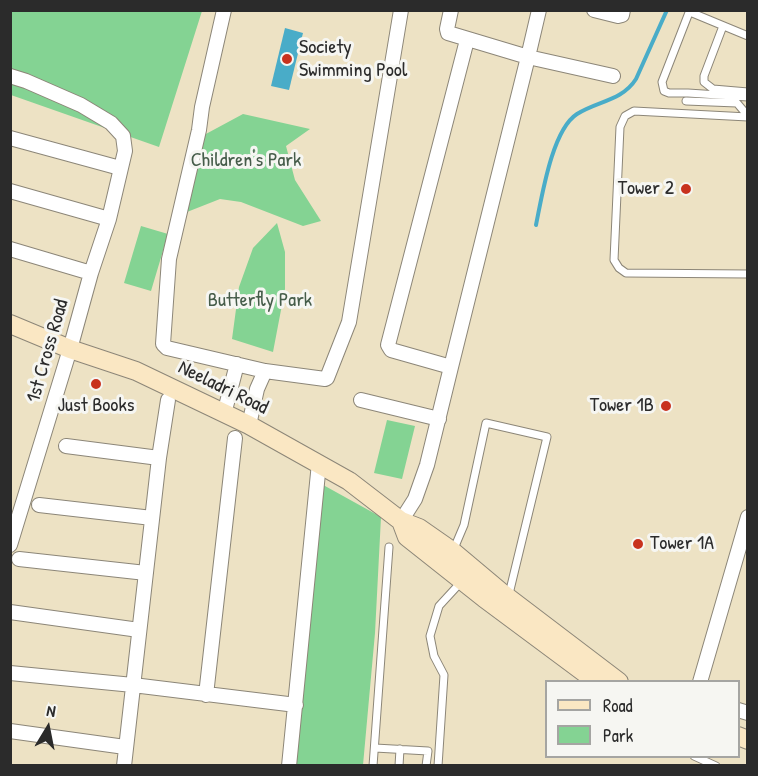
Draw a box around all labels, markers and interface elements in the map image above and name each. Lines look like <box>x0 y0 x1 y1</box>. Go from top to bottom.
place label: Society Swimming Pool <box>299 36 407 83</box>
marker: Society Swimming Pool <box>280 52 294 66</box>
park label: Children's Park <box>191 149 301 173</box>
place label: Tower 2 <box>618 177 674 201</box>
marker: Tower 2 <box>679 182 693 196</box>
park label: Butterfly Park <box>208 289 312 313</box>
street label: 1st Cross Road <box>22 297 74 405</box>
street label: Neeladri Road <box>174 356 272 420</box>
marker: Just Books <box>89 377 103 391</box>
place label: Just Books <box>58 394 134 418</box>
place label: Tower 1B <box>590 394 654 418</box>
marker: Tower 1B <box>659 399 673 413</box>
place label: Tower 1A <box>650 532 714 556</box>
marker: Tower 1A <box>631 537 645 551</box>
legend <box>545 680 740 758</box>
text: Road <box>603 693 633 718</box>
north arrow <box>18 698 78 758</box>
text: N <box>45 699 57 722</box>
text: Park <box>603 723 633 748</box>

